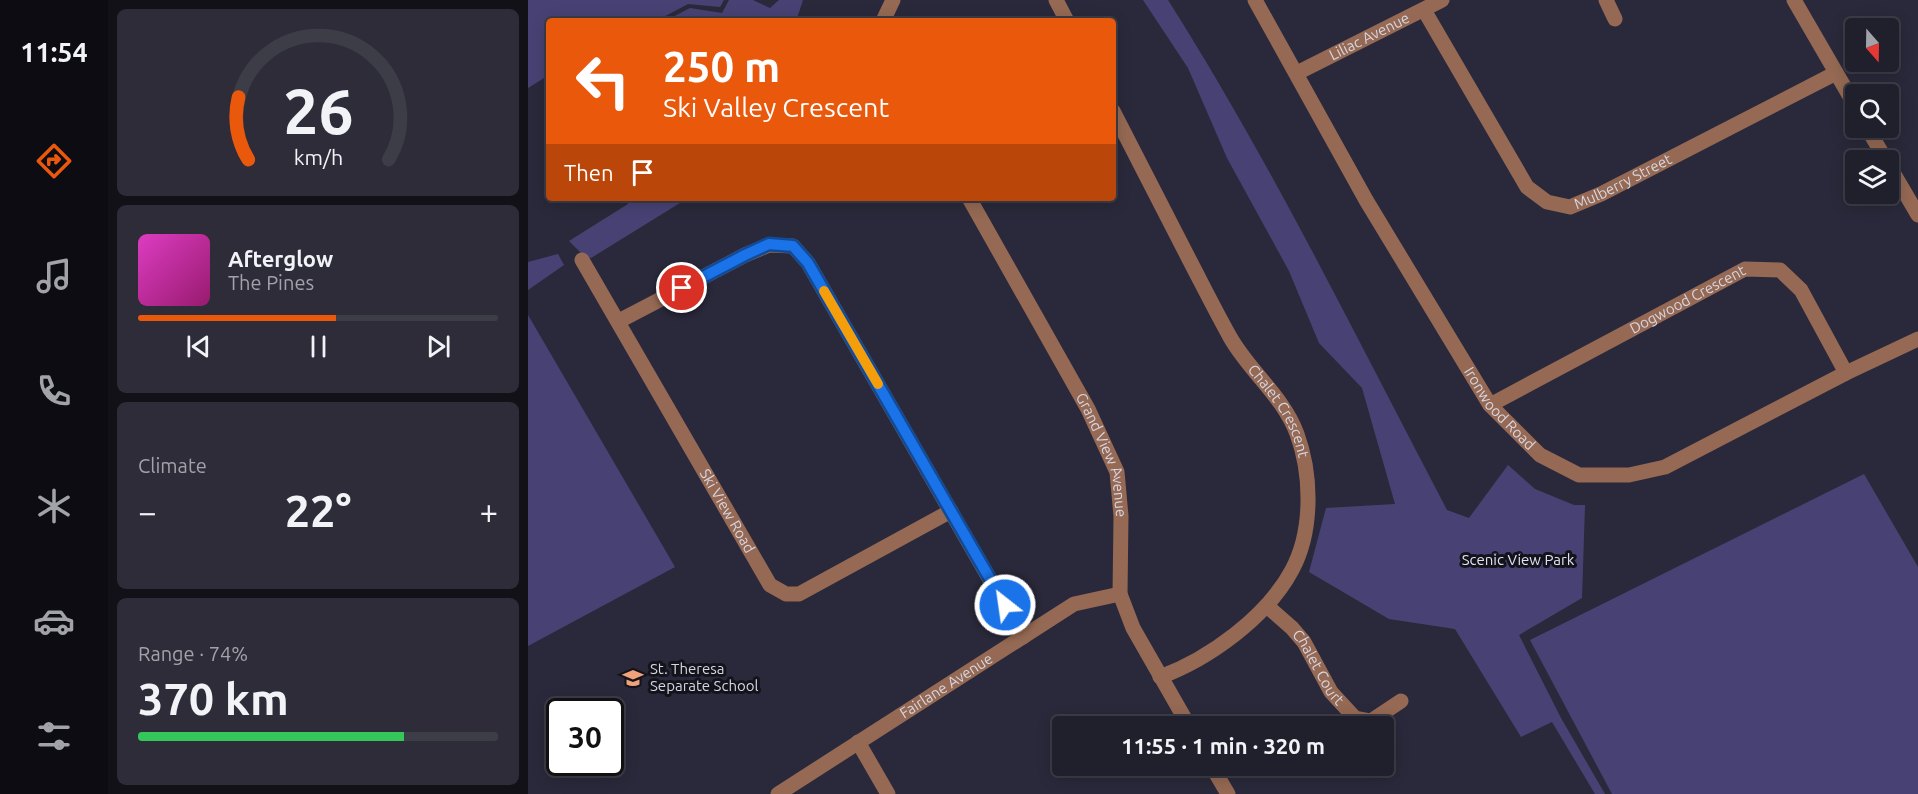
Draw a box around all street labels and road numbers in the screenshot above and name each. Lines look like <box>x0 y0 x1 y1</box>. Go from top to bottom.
street label: Liliac Avenue <box>1326 9 1412 63</box>
street label: Mulberry Street <box>1571 150 1675 212</box>
street label: Dogwood Crescent <box>1627 261 1748 337</box>
street label: Chalet Crescent <box>1245 361 1312 459</box>
street label: Ironwood Road <box>1461 364 1539 453</box>
street label: Grand View Avenue <box>1073 390 1130 518</box>
street label: Ski View Road <box>697 466 759 556</box>
street label: Chalet Court <box>1289 626 1348 709</box>
street label: Fairlane Avenue <box>896 650 996 722</box>

